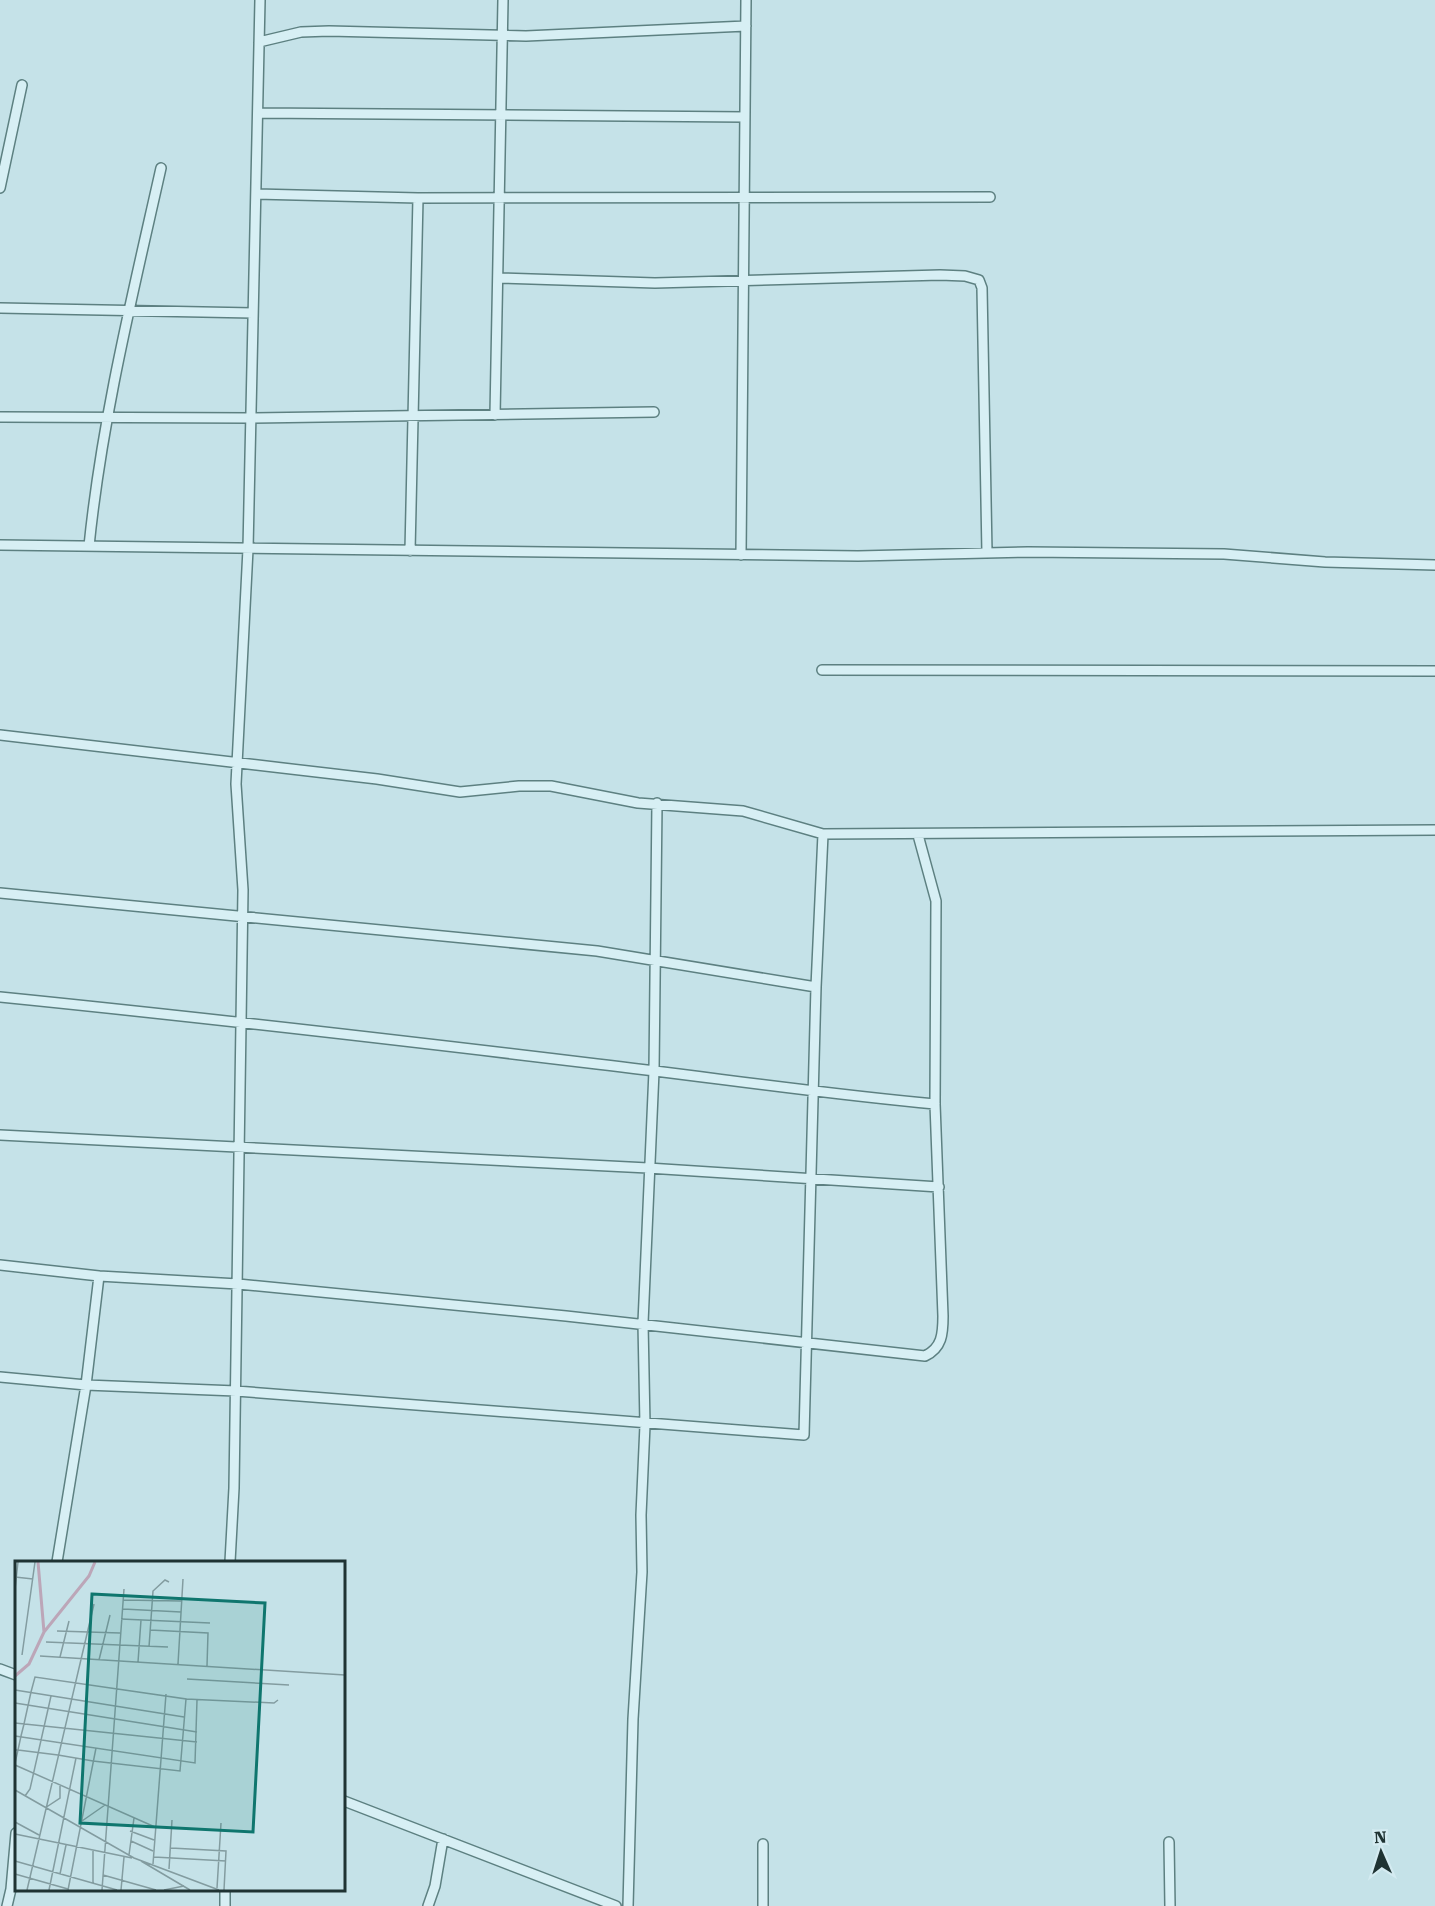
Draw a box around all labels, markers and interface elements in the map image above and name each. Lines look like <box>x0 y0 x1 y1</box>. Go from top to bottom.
inset map <box>15 1561 345 1891</box>
north arrow <box>1351 1822 1411 1882</box>
text: N <box>1374 1828 1387 1847</box>

